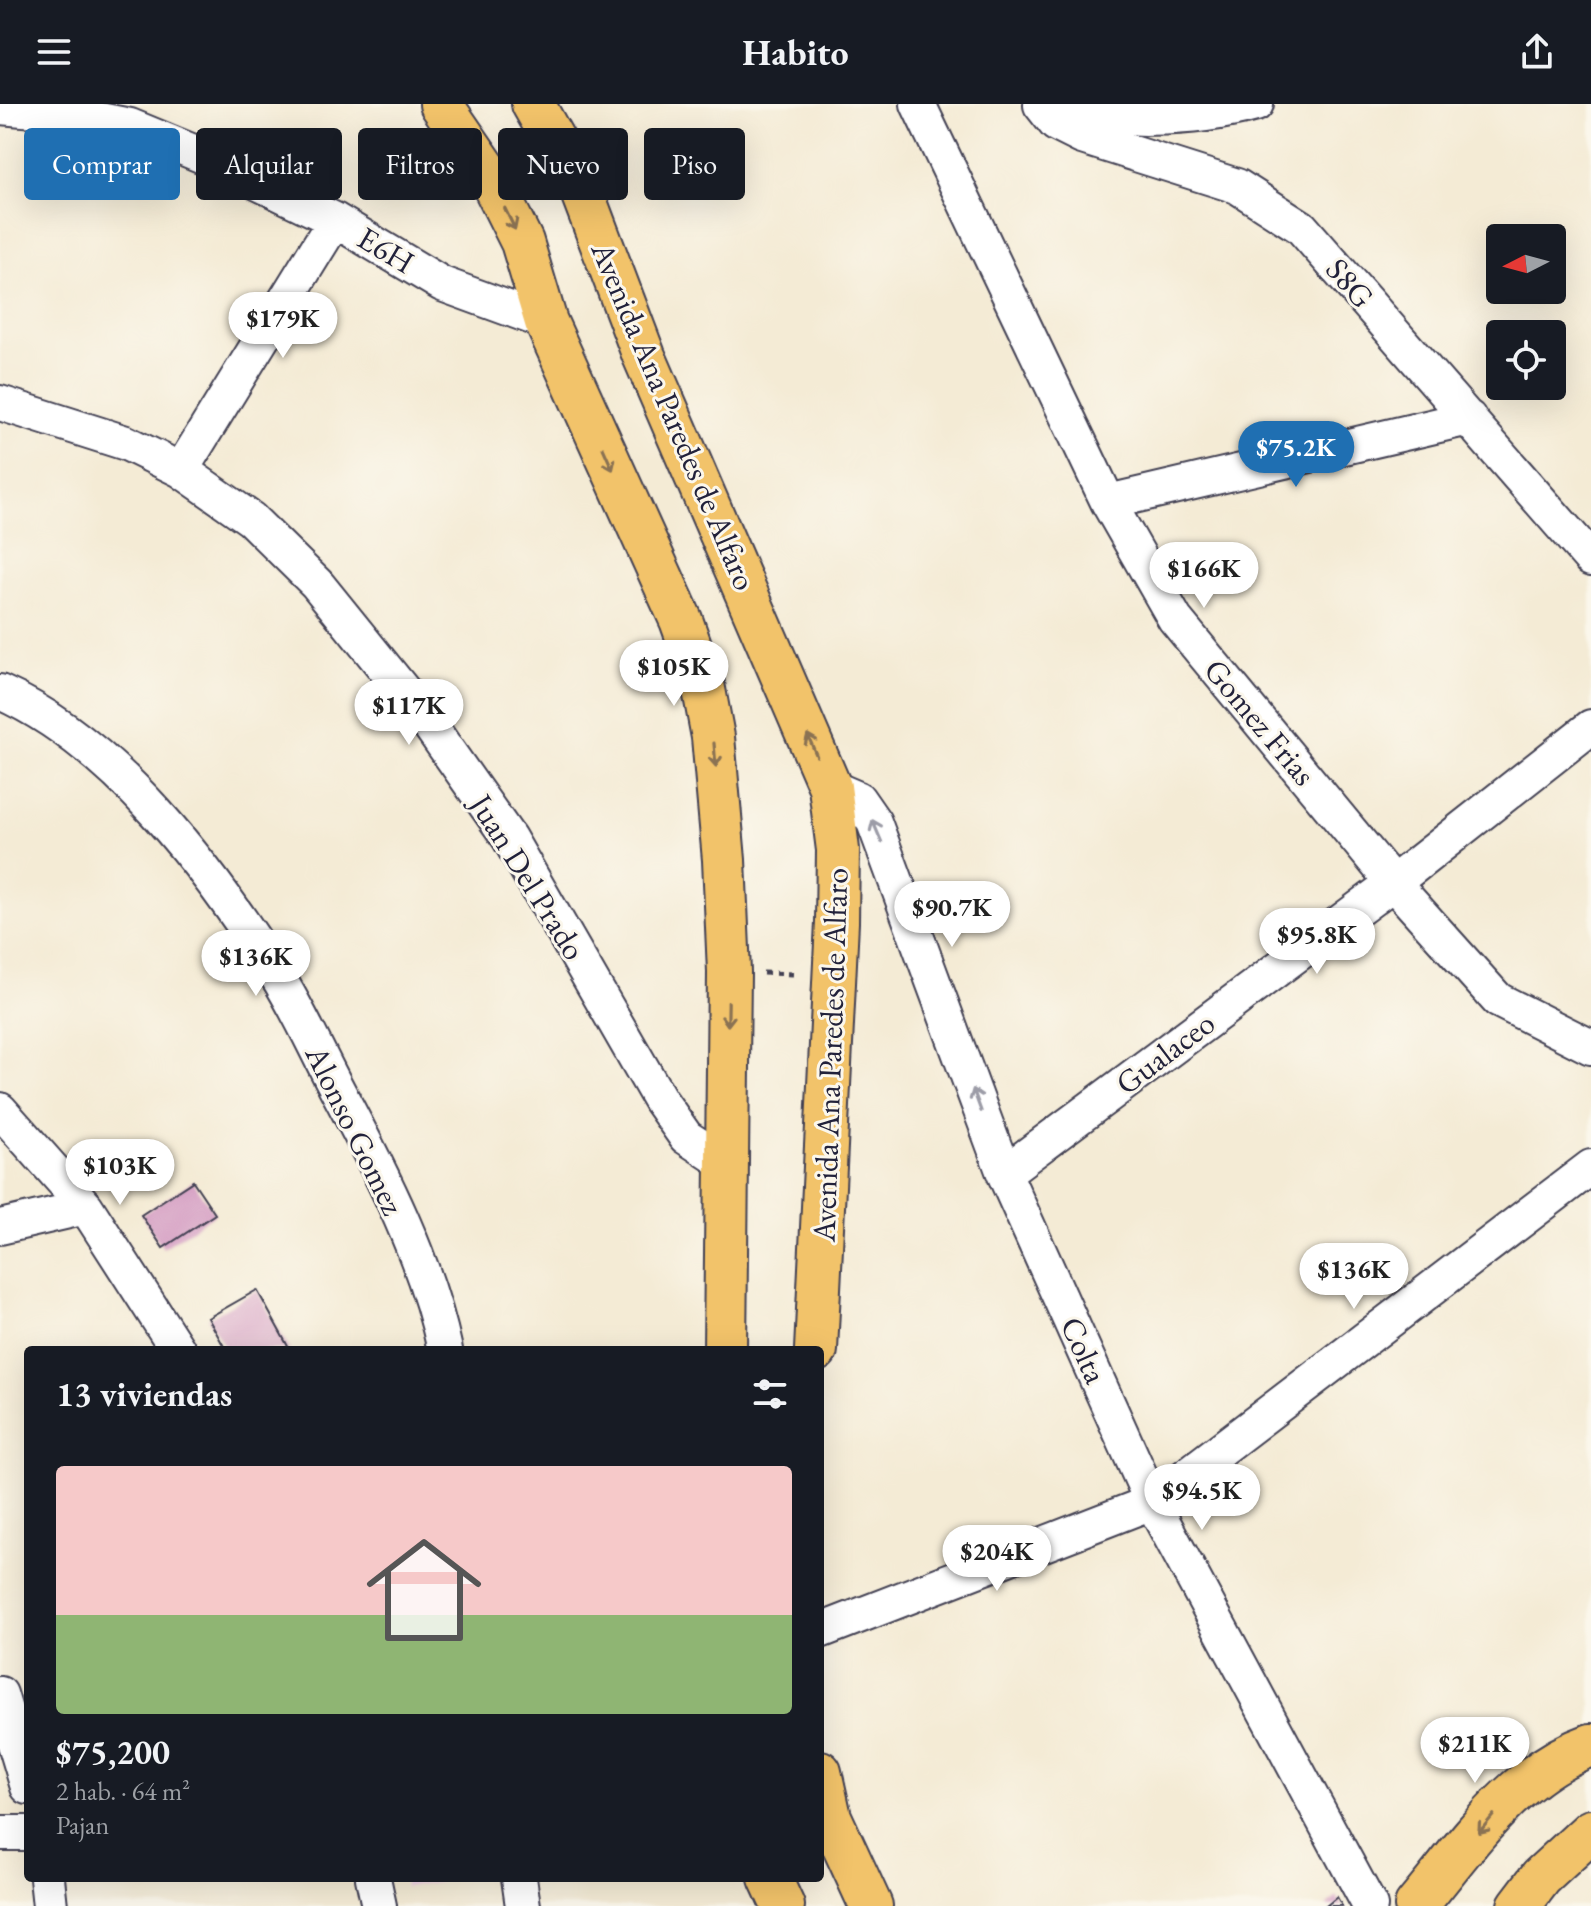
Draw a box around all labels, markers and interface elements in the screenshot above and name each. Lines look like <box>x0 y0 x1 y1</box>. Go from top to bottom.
text: Habito <box>742 29 849 76</box>
icon: menu <box>32 30 76 74</box>
icon: share <box>1515 30 1559 74</box>
chip: Comprar <box>24 128 180 200</box>
chip: Alquilar <box>196 128 342 200</box>
chip: Filtros <box>358 128 482 200</box>
chip: Nuevo <box>498 128 628 200</box>
chip: Piso <box>644 128 745 200</box>
one-way arrow <box>503 206 518 230</box>
street label: E6H <box>350 217 422 283</box>
north arrow <box>1486 224 1566 304</box>
map controls <box>1486 224 1566 400</box>
street label: Avenida Ana Paredes de Alfaro <box>581 234 767 597</box>
street label: S8G <box>1317 249 1383 317</box>
pin: $179K <box>227 292 339 360</box>
text: $179K <box>246 301 320 335</box>
button: locate <box>1486 320 1566 400</box>
pin: $75.2K <box>1231 421 1361 489</box>
text: $75.2K <box>1256 430 1336 464</box>
one-way arrow <box>601 447 616 471</box>
pin: $166K <box>1148 542 1260 610</box>
text: $166K <box>1167 551 1241 585</box>
pin: $105K <box>618 640 730 708</box>
text: $105K <box>637 649 711 683</box>
street label: Gomez Frias <box>1195 650 1325 794</box>
pin: $117K <box>353 679 465 747</box>
text: $117K <box>372 688 446 722</box>
one-way arrow <box>804 733 819 758</box>
one-way arrow <box>707 741 722 768</box>
street label: Juan Del Prado <box>459 784 596 968</box>
one-way arrow <box>868 819 883 843</box>
street label: Avenida Ana Paredes de Alfaro <box>802 867 858 1244</box>
pin: $90.7K <box>887 881 1017 949</box>
text: $90.7K <box>912 890 992 924</box>
pin: $95.8K <box>1252 908 1382 976</box>
text: $95.8K <box>1277 917 1357 951</box>
pin: $136K <box>200 930 312 998</box>
text: $136K <box>219 939 293 973</box>
one-way arrow <box>720 1000 735 1027</box>
street label: Gualaceo <box>1107 1002 1223 1104</box>
street label: Alonso Gomez <box>295 1037 414 1222</box>
one-way arrow <box>969 1088 983 1113</box>
pin: $103K <box>64 1139 176 1207</box>
text: $103K <box>83 1148 157 1182</box>
pin: $136K <box>1298 1243 1410 1311</box>
text: $136K <box>1317 1252 1391 1286</box>
street label: Colta <box>1051 1310 1117 1390</box>
text: 13 viviendas <box>56 1372 232 1416</box>
icon: filters <box>748 1372 792 1416</box>
pin: $94.5K <box>1137 1464 1267 1532</box>
text: $94.5K <box>1162 1473 1242 1507</box>
icon: home <box>352 1518 496 1662</box>
pin: $204K <box>941 1525 1053 1593</box>
text: $204K <box>960 1534 1034 1568</box>
pin: $211K <box>1419 1717 1531 1785</box>
text: $211K <box>1438 1726 1512 1760</box>
text: $75,200 <box>56 1730 170 1774</box>
text: 2 hab. · 64 m² <box>56 1774 190 1808</box>
text: Pajan <box>56 1808 109 1842</box>
one-way arrow <box>1477 1813 1495 1833</box>

